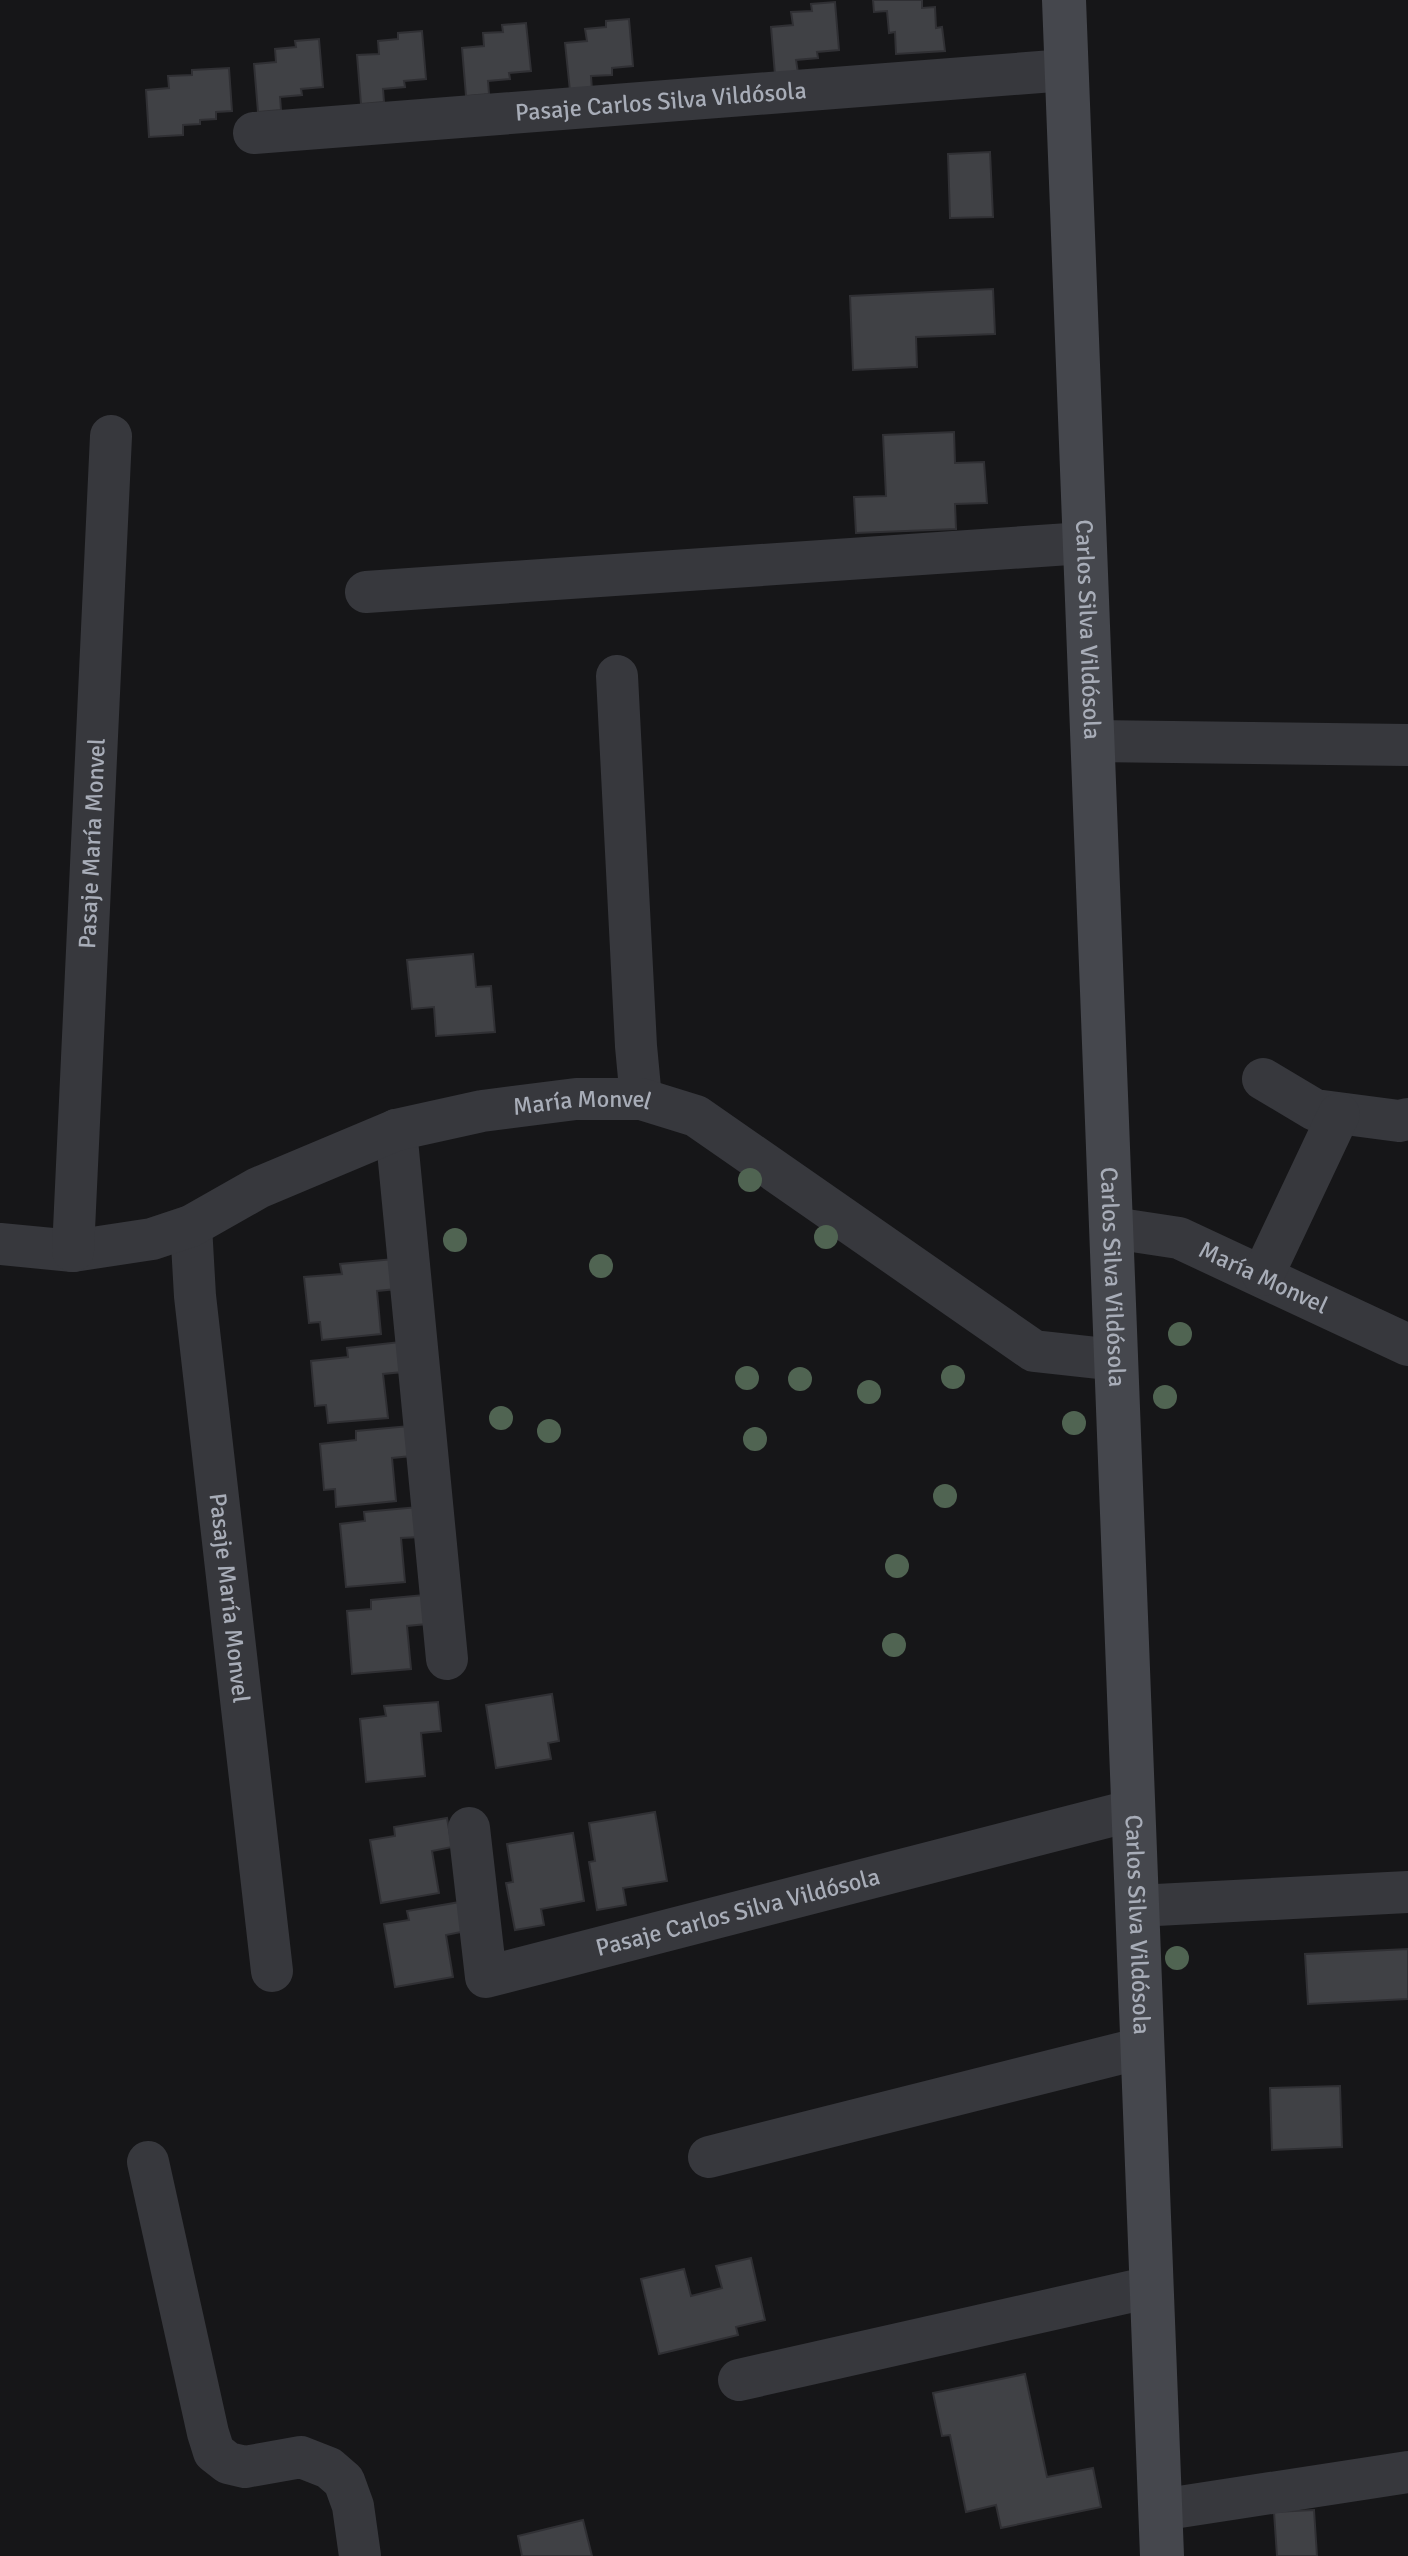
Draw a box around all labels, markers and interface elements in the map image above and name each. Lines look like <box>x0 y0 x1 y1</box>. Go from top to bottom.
street label: Pasaje Carlos Silva Vildósola <box>514 75 808 128</box>
street label: Carlos Silva Vildósola <box>1069 519 1107 740</box>
street label: Pasaje María Monvel <box>72 737 112 950</box>
street label: María Monvel <box>511 1084 656 1122</box>
street label: Carlos Silva Vildósola <box>1094 1166 1132 1388</box>
street label: María Monvel <box>1194 1234 1333 1321</box>
street label: Pasaje María Monvel <box>203 1491 256 1704</box>
street label: Carlos Silva Vildósola <box>1119 1814 1157 2035</box>
street label: Pasaje Carlos Silva Vildósola <box>593 1861 883 1963</box>

